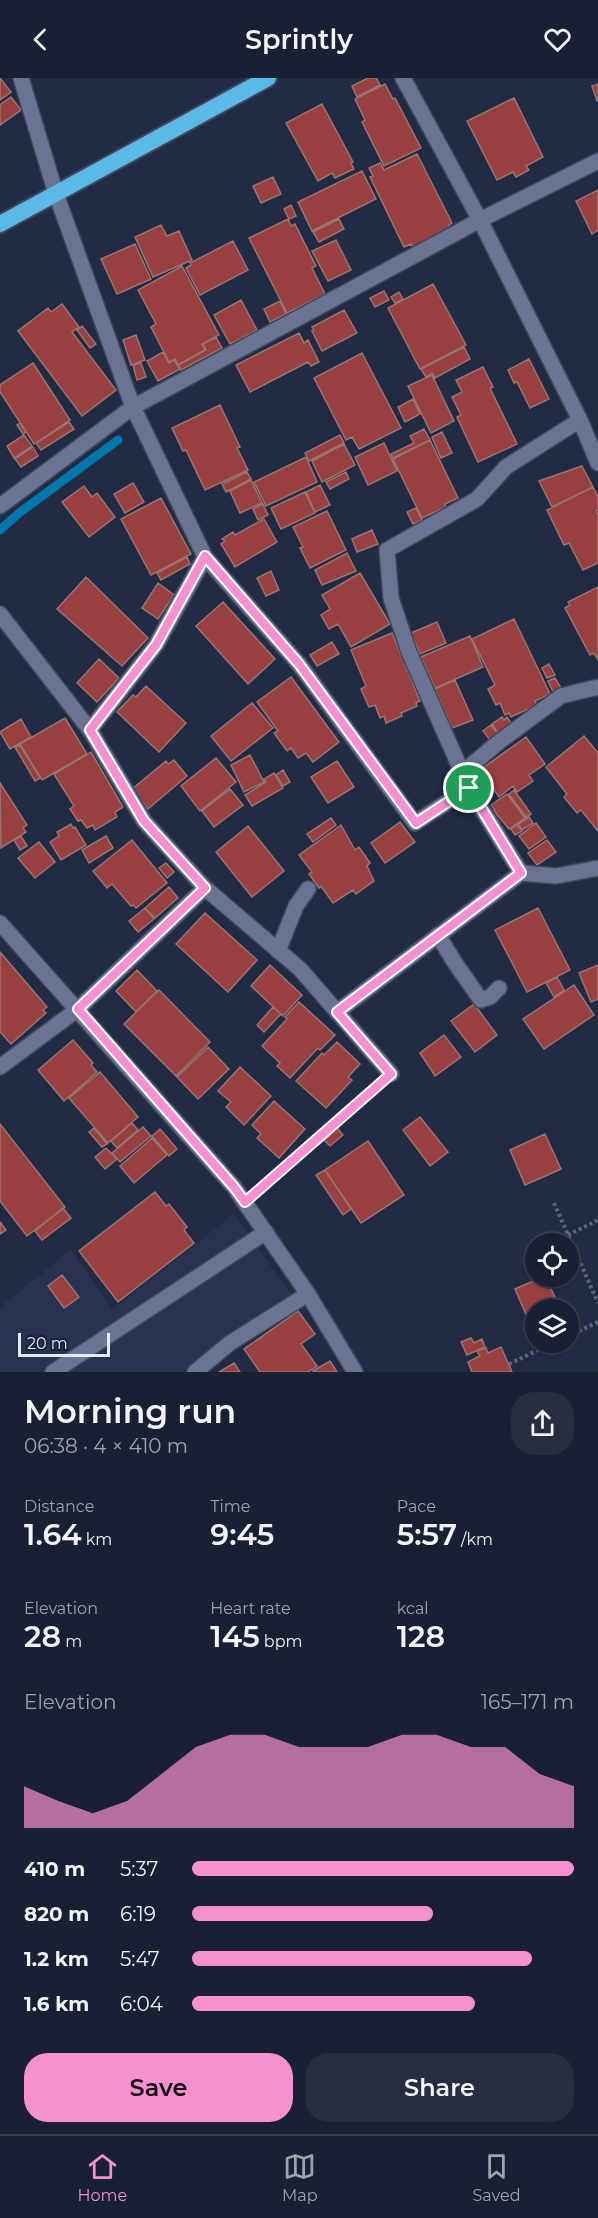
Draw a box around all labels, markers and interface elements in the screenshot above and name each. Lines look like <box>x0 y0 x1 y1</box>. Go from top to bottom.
icon: back <box>24 23 57 56</box>
text: Sprintly <box>245 23 353 56</box>
icon: heart <box>541 23 574 56</box>
pin <box>443 762 494 813</box>
icon: arrive <box>452 771 485 804</box>
map controls <box>525 1233 579 1353</box>
button: locate <box>525 1233 579 1287</box>
button: layers <box>525 1299 579 1353</box>
scale bar <box>18 1330 110 1358</box>
text: 20 m <box>27 1334 68 1353</box>
text: Morning run <box>24 1391 236 1431</box>
button: share <box>511 1392 574 1455</box>
text: 06:38 · 4 × 410 m <box>24 1434 188 1458</box>
text: Distance <box>24 1497 94 1516</box>
text: Time <box>210 1497 250 1516</box>
text: Pace <box>397 1497 436 1516</box>
text: 1.64 <box>24 1516 82 1553</box>
text: 9:45 <box>210 1516 274 1553</box>
text: 5:57 <box>397 1516 457 1553</box>
text: km <box>82 1530 112 1549</box>
text: /km <box>457 1530 493 1549</box>
text: Elevation <box>24 1599 98 1618</box>
text: Heart rate <box>210 1599 291 1618</box>
text: kcal <box>397 1599 429 1618</box>
text: 28 <box>24 1618 61 1655</box>
text: 145 <box>210 1618 260 1655</box>
text: 128 <box>397 1618 445 1655</box>
text: m <box>61 1632 82 1651</box>
text: bpm <box>260 1632 303 1651</box>
text: Elevation <box>24 1690 116 1714</box>
text: 165–171 m <box>481 1690 574 1714</box>
text: 410 m <box>24 1857 85 1881</box>
text: 5:37 <box>120 1857 158 1881</box>
text: 820 m <box>24 1902 89 1926</box>
text: 6:19 <box>120 1902 156 1926</box>
text: 1.2 km <box>24 1947 89 1971</box>
text: 5:47 <box>120 1947 160 1971</box>
text: 1.6 km <box>24 1992 89 2016</box>
text: 6:04 <box>120 1992 163 2016</box>
button: Save <box>24 2053 293 2122</box>
button: Share <box>305 2053 574 2122</box>
tab: Home <box>77 2150 127 2205</box>
tab: Map <box>282 2150 318 2205</box>
tab: Saved <box>472 2150 521 2205</box>

